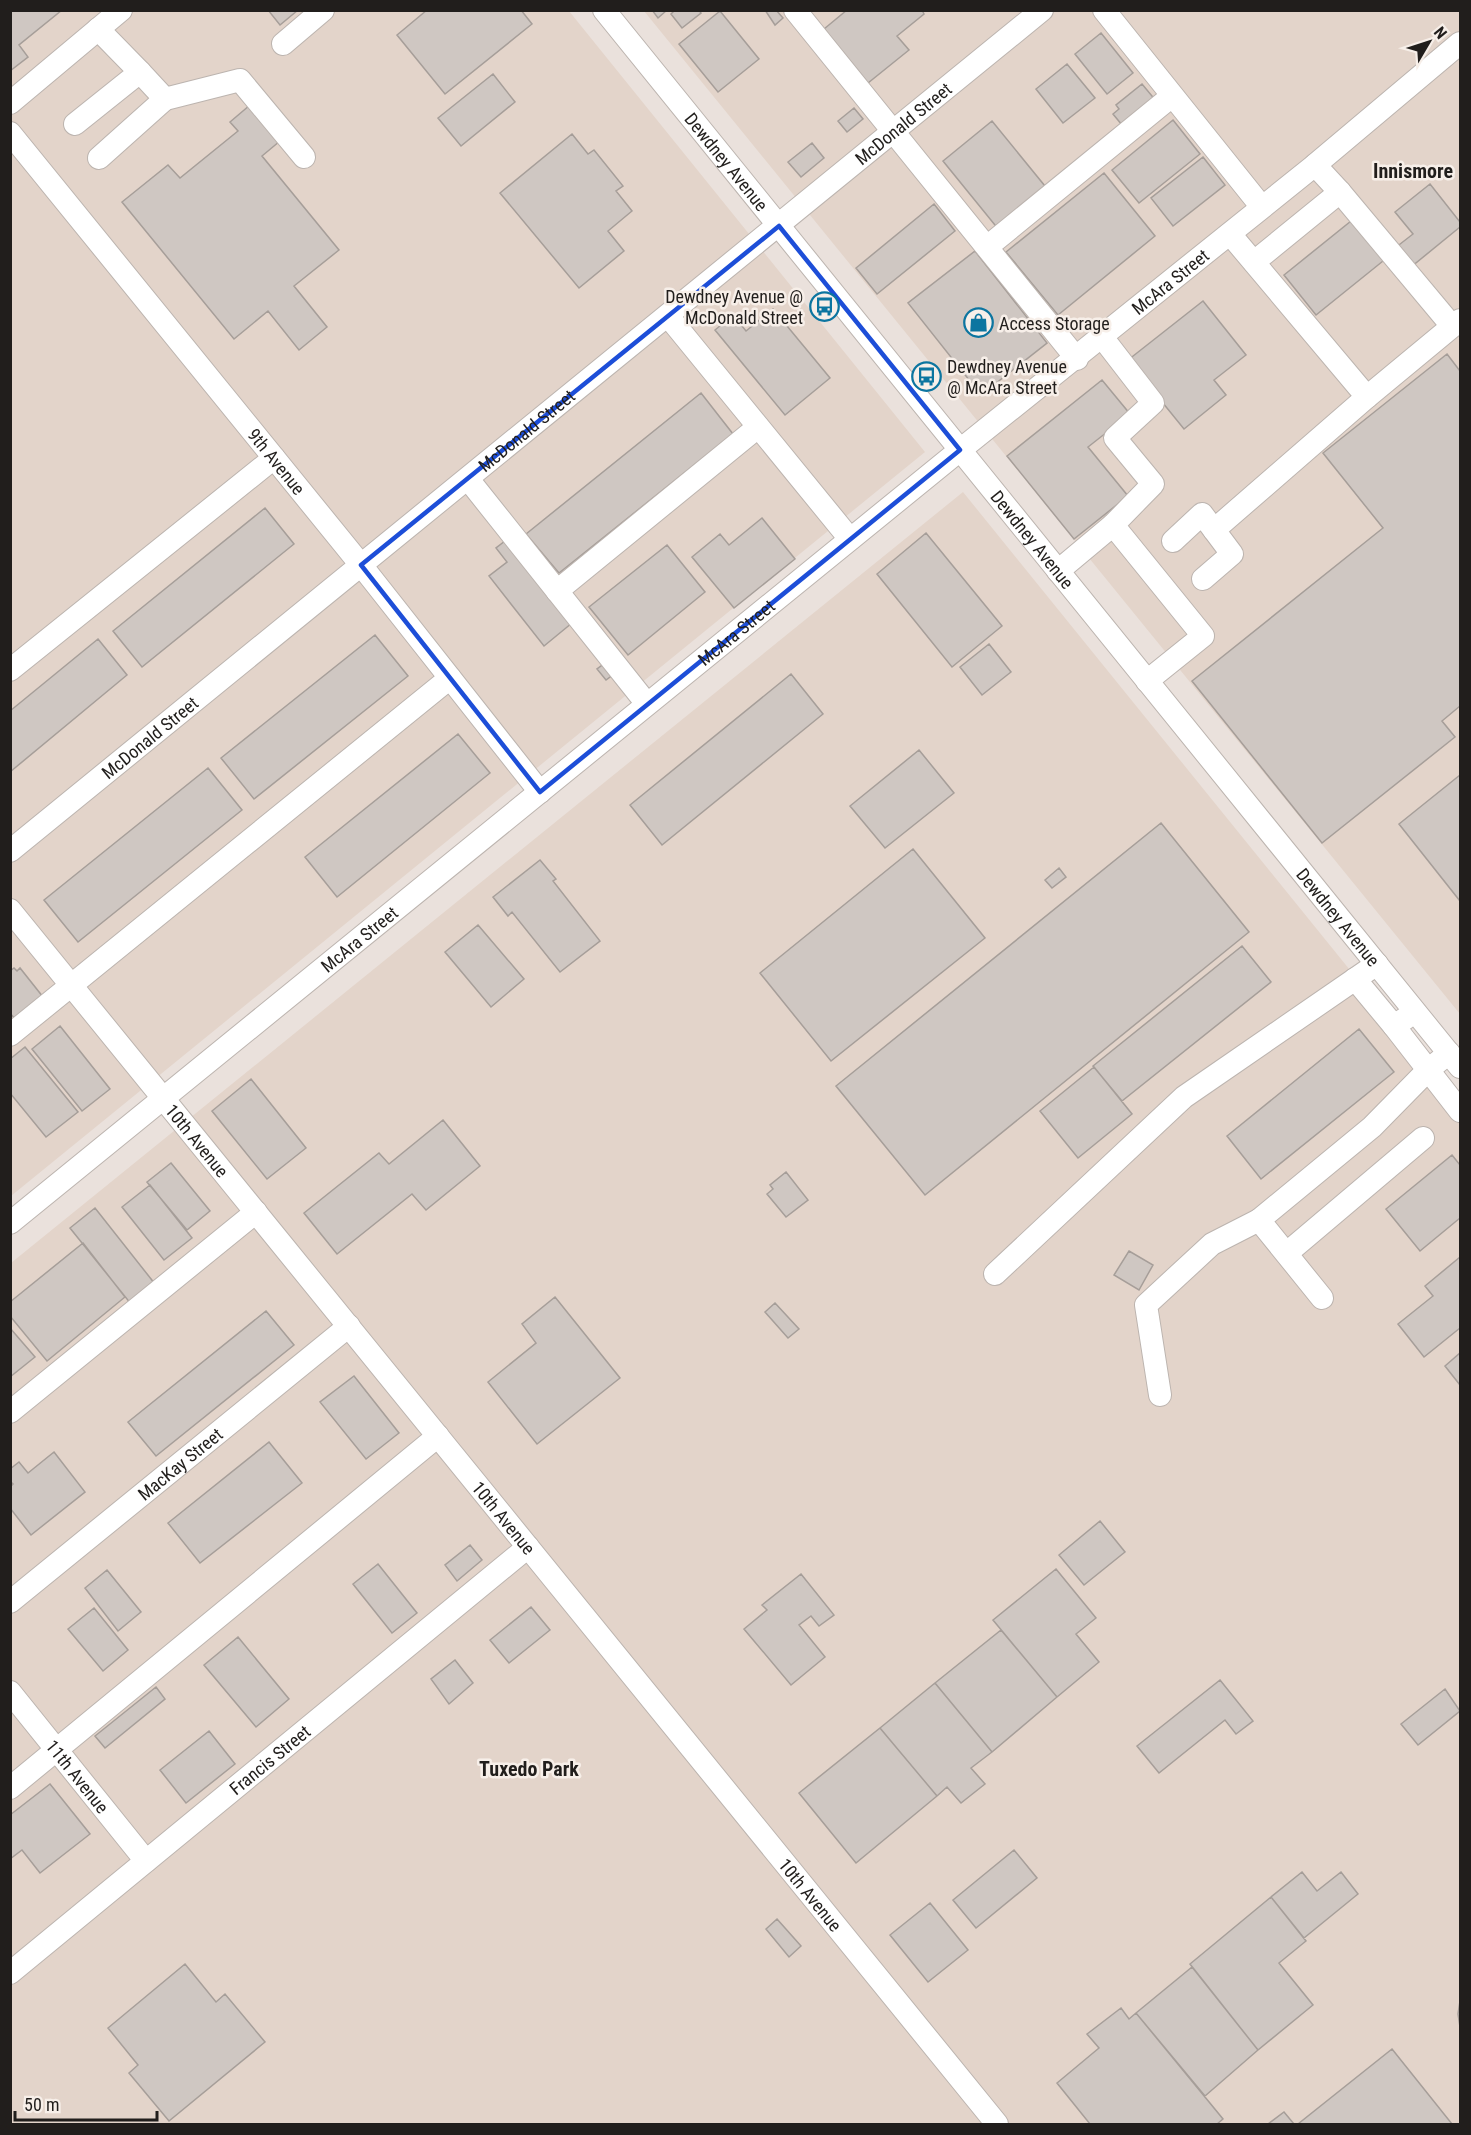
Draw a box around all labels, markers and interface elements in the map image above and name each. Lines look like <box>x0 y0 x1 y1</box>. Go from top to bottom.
north arrow <box>1399 12 1459 72</box>
text: N <box>1430 23 1451 43</box>
street label: McDonald Street <box>851 78 955 169</box>
street label: Dewdney Avenue <box>681 108 773 215</box>
district label: Innismore <box>1373 159 1453 183</box>
street label: McAra Street <box>1127 244 1213 319</box>
place label: Dewdney Avenue @ McDonald Street <box>665 286 803 328</box>
bus stop icon: Dewdney Avenue @ McDonald Street <box>808 290 840 322</box>
shop icon: Access Storage <box>962 307 994 339</box>
place label: Access Storage <box>999 313 1110 334</box>
place label: Dewdney Avenue @ McAra Street <box>947 356 1067 398</box>
bus stop icon: Dewdney Avenue @ McAra Street <box>910 360 942 392</box>
street label: McDonald Street <box>474 385 579 476</box>
street label: 9th Avenue <box>244 424 310 499</box>
street label: Dewdney Avenue <box>987 486 1078 592</box>
street label: McAra Street <box>694 595 778 670</box>
street label: McDonald Street <box>97 692 202 783</box>
street label: Dewdney Avenue <box>1293 864 1384 970</box>
street label: McAra Street <box>317 902 402 976</box>
street label: 10th Avenue <box>162 1100 233 1181</box>
street label: MacKay Street <box>133 1423 226 1504</box>
street label: 10th Avenue <box>468 1477 540 1558</box>
street label: Francis Street <box>225 1720 314 1799</box>
street label: 11th Avenue <box>42 1735 113 1817</box>
district label: Tuxedo Park <box>479 1757 579 1781</box>
street label: 10th Avenue <box>775 1854 846 1935</box>
scale bar <box>15 2084 158 2122</box>
text: 50 m <box>24 2094 59 2115</box>

